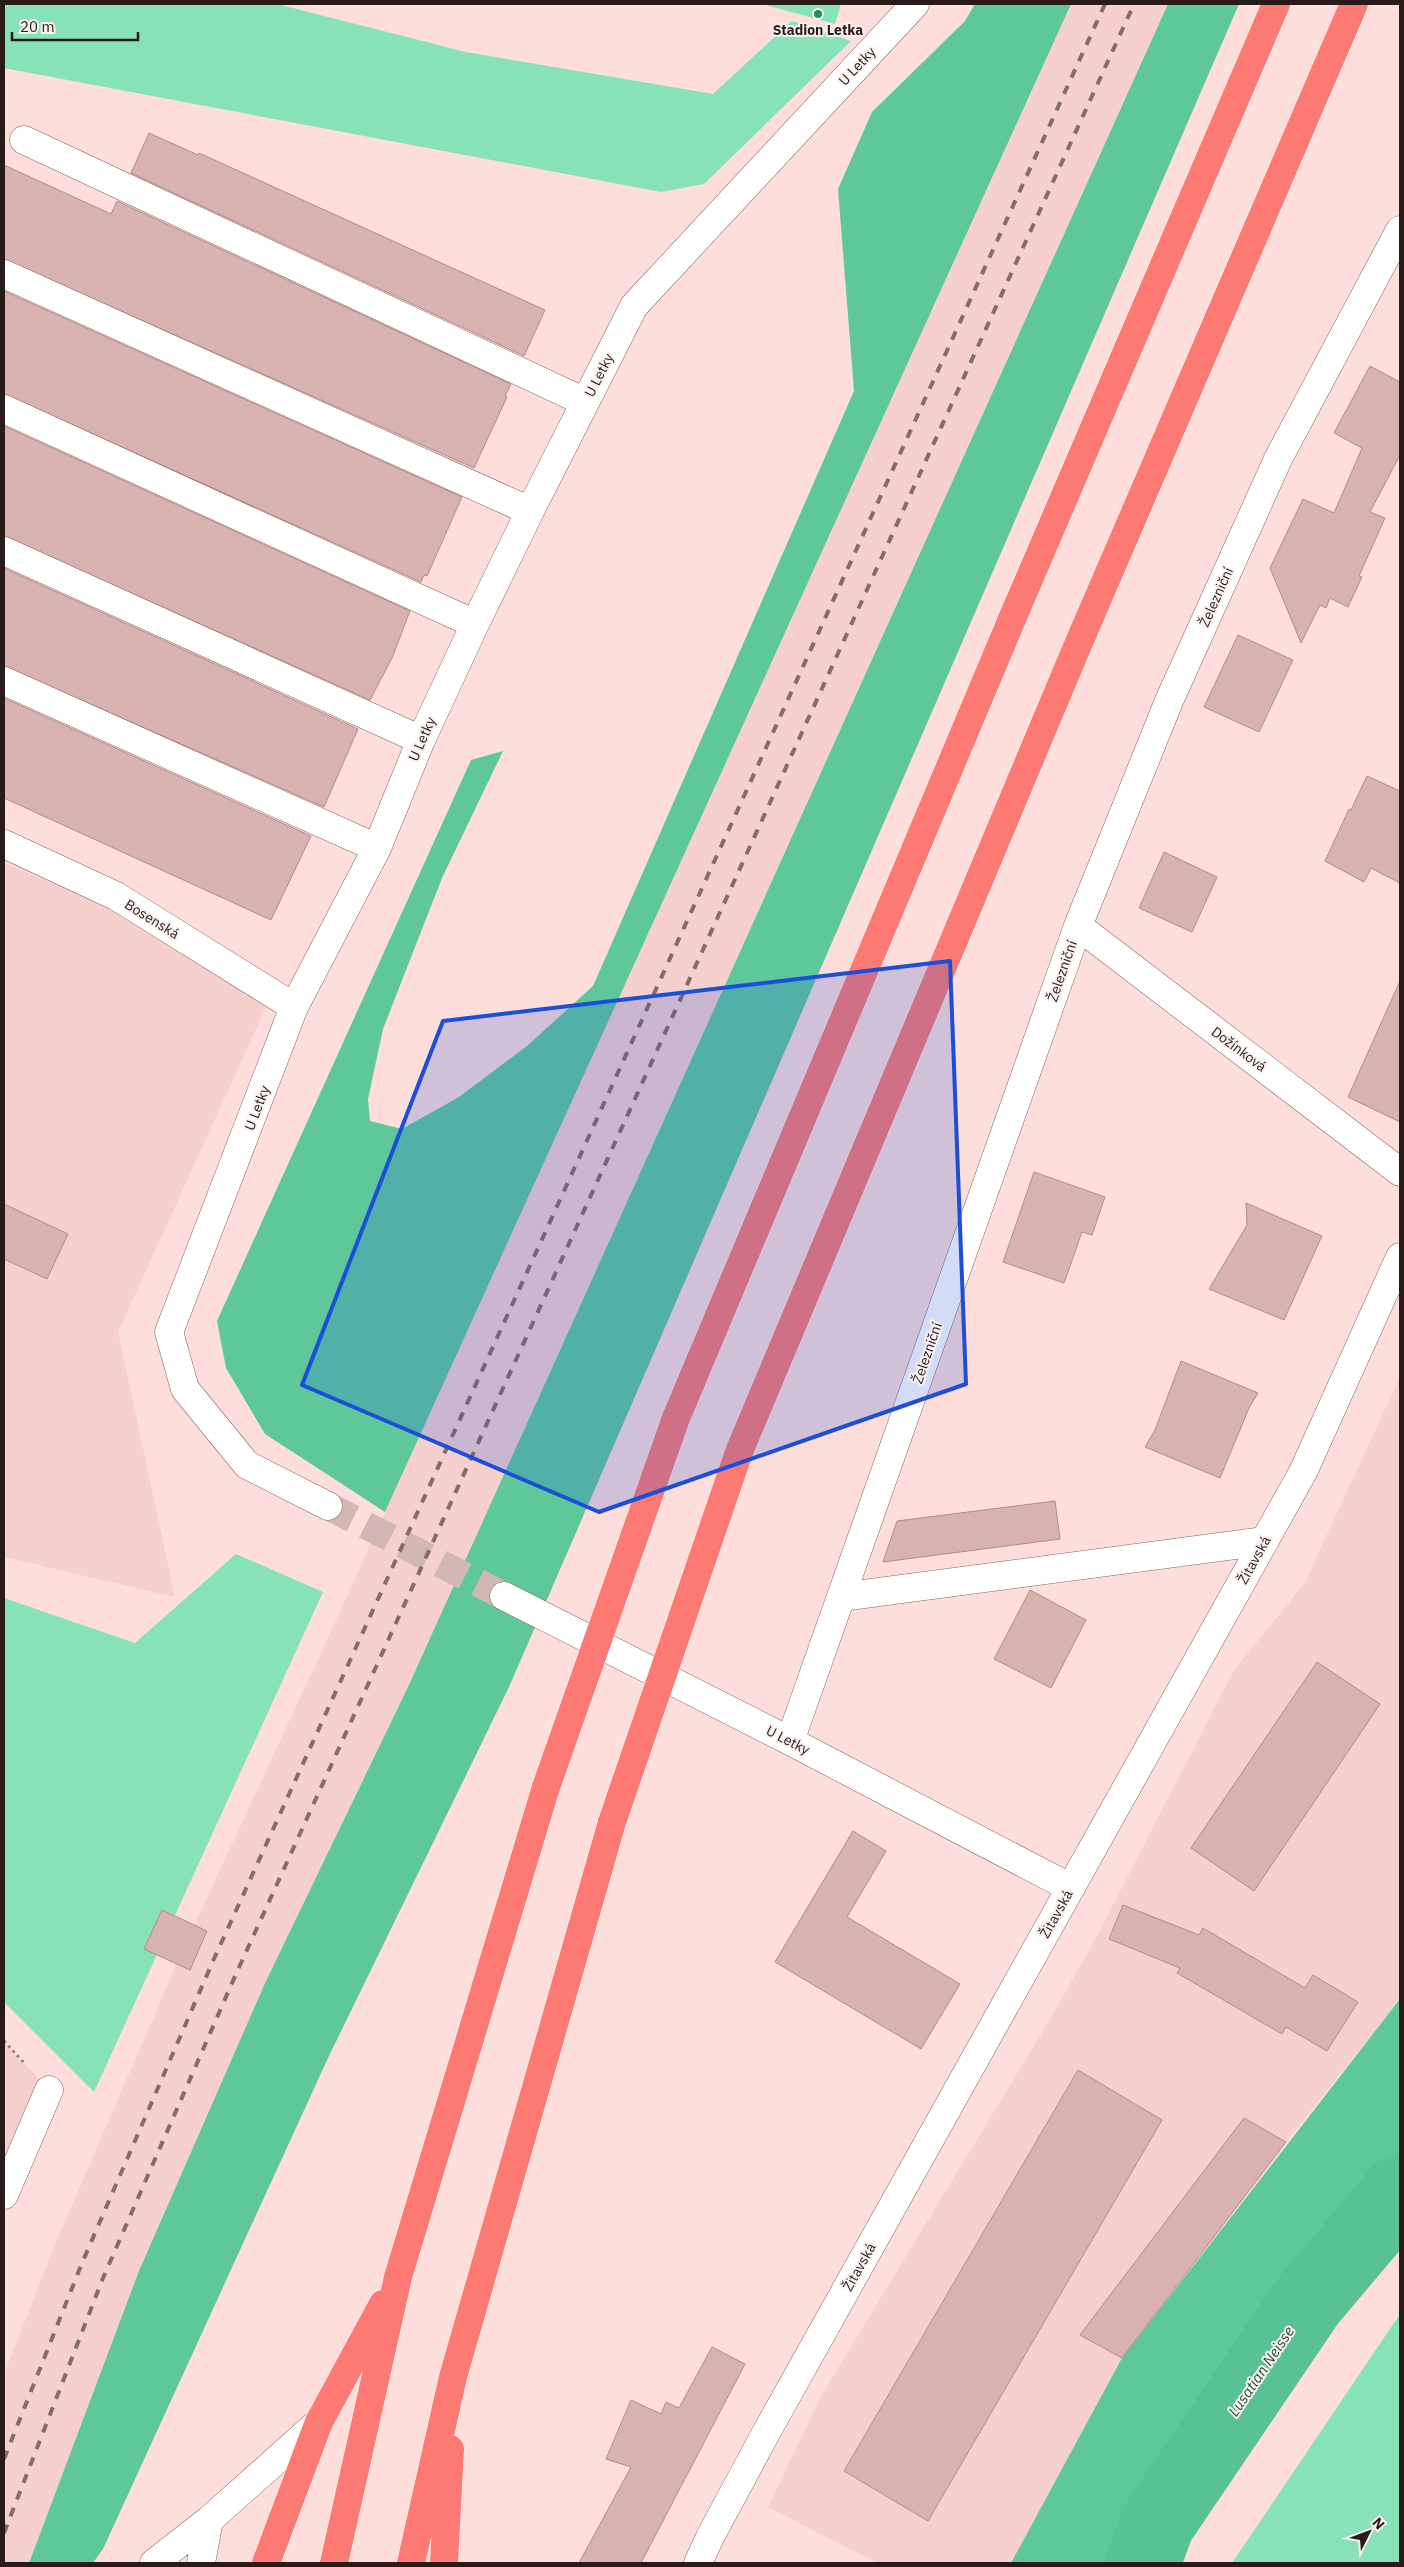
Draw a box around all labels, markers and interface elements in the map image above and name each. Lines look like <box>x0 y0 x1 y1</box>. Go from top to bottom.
marker: Stadion Letka <box>812 8 824 20</box>
scale bar <box>12 10 139 42</box>
text: 20 m <box>20 17 55 36</box>
place label: Stadion Letka <box>773 21 863 39</box>
street label: U Letky <box>835 43 879 89</box>
street label: U Letky <box>580 350 618 400</box>
street label: Železniční <box>1194 563 1237 630</box>
street label: U Letky <box>404 714 440 764</box>
street label: Bosenská <box>121 895 183 943</box>
street label: Železniční <box>1042 937 1081 1004</box>
street label: Dožínková <box>1208 1022 1270 1076</box>
street label: U Letky <box>240 1083 274 1133</box>
street label: Železniční <box>907 1319 946 1386</box>
street label: Žitavská <box>1233 1532 1275 1587</box>
street label: U Letky <box>763 1721 813 1759</box>
street label: Žitavská <box>1035 1886 1077 1941</box>
street label: Žitavská <box>838 2239 880 2294</box>
water label: Lusatian Neisse <box>1224 2322 1298 2420</box>
north arrow <box>1344 2507 1394 2557</box>
text: N <box>1369 2514 1389 2533</box>

